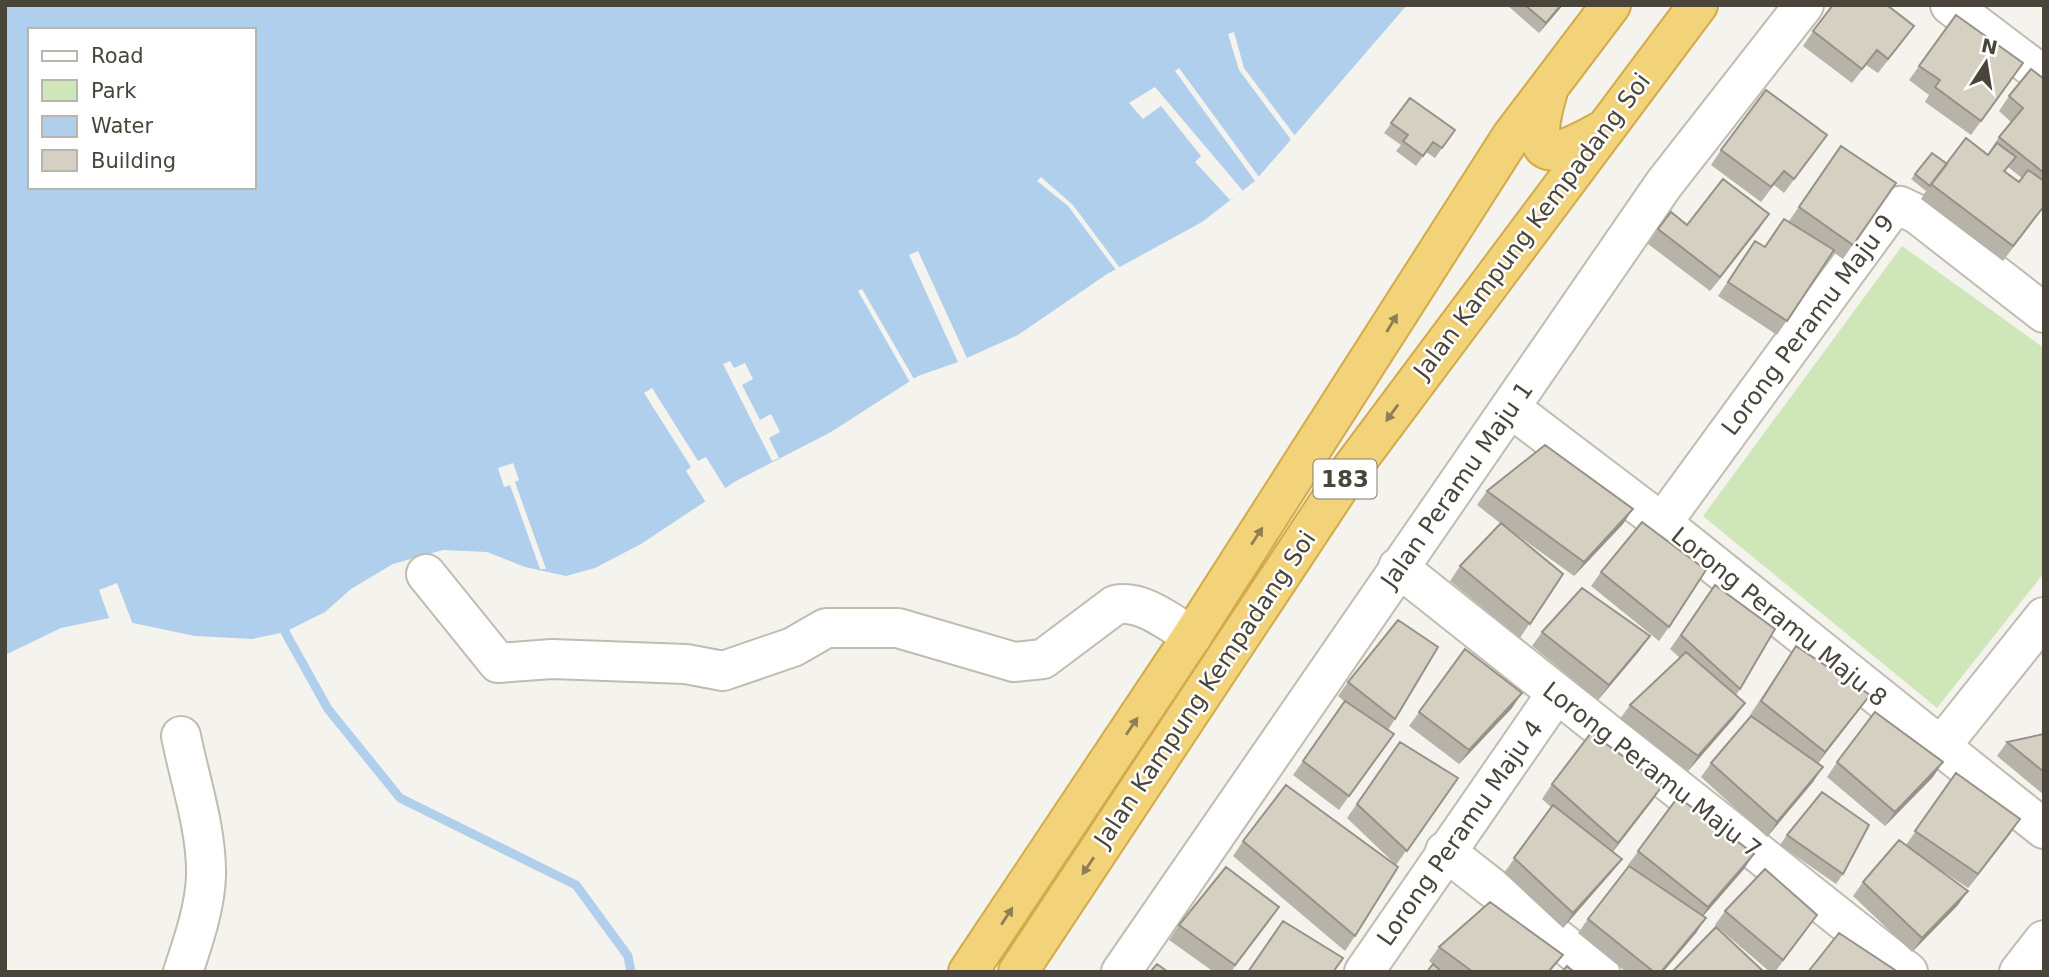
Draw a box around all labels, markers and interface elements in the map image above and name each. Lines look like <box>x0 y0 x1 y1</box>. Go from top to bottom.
legend <box>28 28 256 189</box>
north arrow <box>1951 28 2021 98</box>
text: N <box>1979 34 2000 59</box>
text: Road <box>91 44 144 68</box>
street label: Jalan Kampung Kempadang Soi <box>1407 68 1656 386</box>
text: Park <box>91 79 137 103</box>
text: Water <box>91 114 153 138</box>
text: Building <box>91 149 176 173</box>
street label: Lorong Peramu Maju 9 <box>1716 209 1900 441</box>
one-way arrow <box>1386 313 1398 332</box>
street label: Jalan Peramu Maju 1 <box>1374 376 1539 595</box>
one-way arrow <box>1386 404 1400 422</box>
road number: 183 <box>1314 460 1376 499</box>
street label: Lorong Peramu Maju 8 <box>1666 521 1892 713</box>
street label: Jalan Kampung Kempadang Soi <box>1087 526 1321 854</box>
one-way arrow <box>1251 526 1264 546</box>
street label: Lorong Peramu Maju 7 <box>1537 676 1767 864</box>
street label: Lorong Peramu Maju 4 <box>1371 715 1549 951</box>
one-way arrow <box>1125 717 1139 735</box>
one-way arrow <box>1081 857 1095 875</box>
one-way arrow <box>1000 906 1013 925</box>

